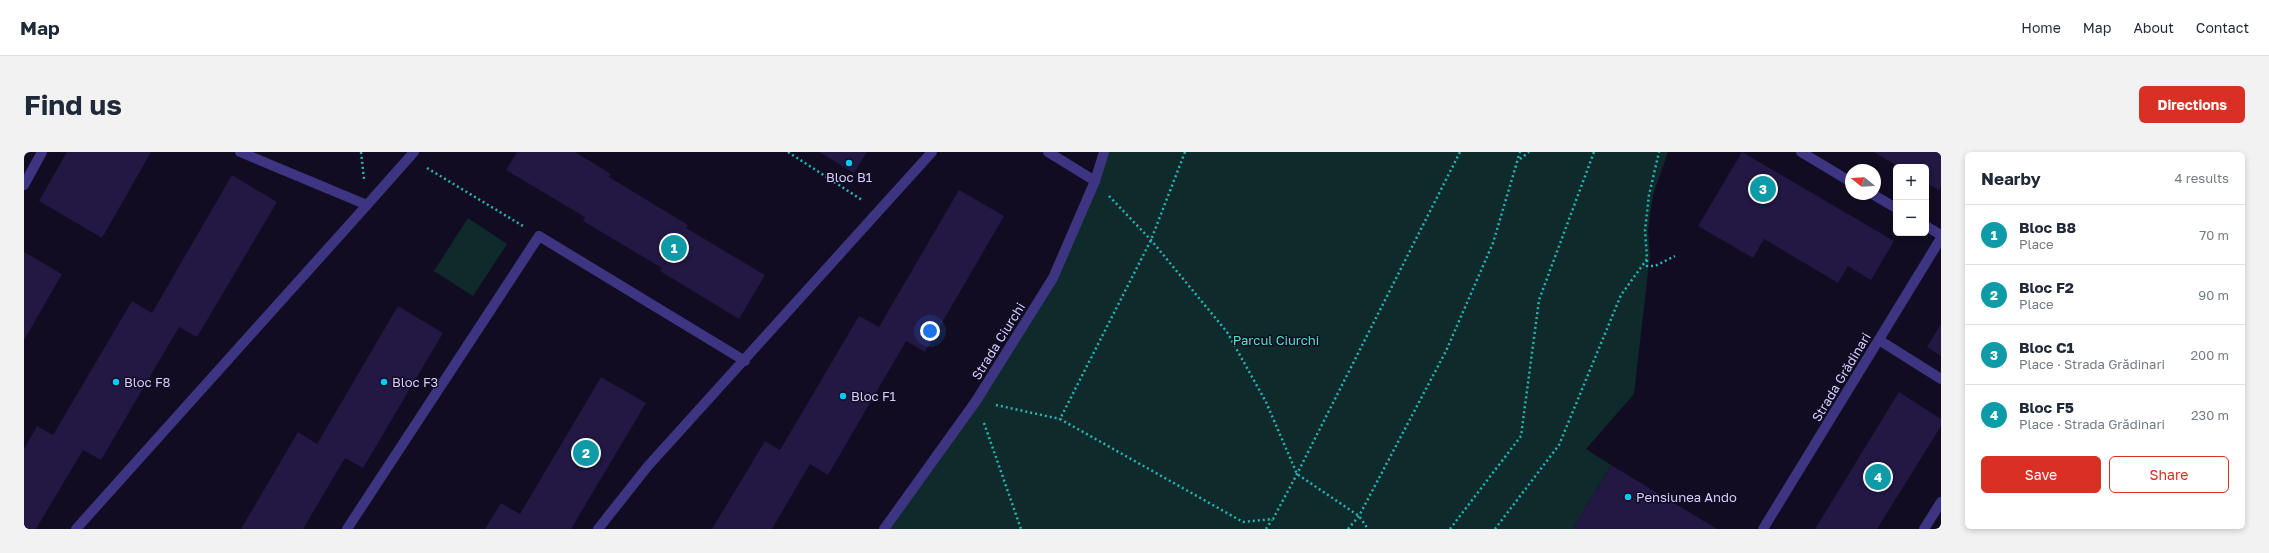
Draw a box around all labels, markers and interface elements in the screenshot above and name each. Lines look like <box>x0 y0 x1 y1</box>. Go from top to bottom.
text: Map <box>20 16 60 39</box>
text: Home <box>2021 19 2061 36</box>
text: Map <box>2083 19 2111 36</box>
text: About <box>2133 19 2174 36</box>
text: Contact <box>2196 19 2249 36</box>
button: Directions <box>2139 86 2245 123</box>
text: Find us <box>24 88 122 121</box>
marker: Bloc B1 <box>844 158 854 168</box>
north arrow <box>1845 164 1881 200</box>
map controls <box>1893 164 1929 236</box>
button: + <box>1893 164 1929 200</box>
text: Nearby <box>1981 168 2041 189</box>
place label: Bloc B1 <box>826 169 872 185</box>
text: 4 results <box>2175 170 2229 186</box>
pin: 3 <box>1750 174 1776 204</box>
button: − <box>1893 200 1929 236</box>
text: Bloc B8 <box>2019 218 2076 236</box>
text: 1 <box>1991 227 1997 243</box>
text: 70 m <box>2199 227 2229 243</box>
pin: 1 <box>661 233 687 263</box>
text: Place <box>2019 236 2054 252</box>
text: Bloc F2 <box>2019 278 2074 296</box>
text: 2 <box>1990 287 1998 303</box>
text: 90 m <box>2198 287 2229 303</box>
text: Place <box>2019 296 2054 312</box>
street label: Strada Ciurchi <box>968 300 1028 382</box>
your location <box>920 321 940 341</box>
street label: Strada Grădinari <box>1808 330 1874 424</box>
park label: Parcul Ciurchi <box>1233 332 1319 348</box>
text: Bloc C1 <box>2019 338 2074 356</box>
text: 3 <box>1990 347 1998 363</box>
text: 200 m <box>2191 347 2229 363</box>
text: Place · Strada Grădinari <box>2019 356 2165 372</box>
place label: Bloc F8 <box>124 374 171 390</box>
place label: Bloc F3 <box>392 374 438 390</box>
marker: Bloc F8 <box>111 377 121 387</box>
marker: Bloc F3 <box>379 377 389 387</box>
place label: Bloc F1 <box>851 388 896 404</box>
marker: Bloc F1 <box>838 391 848 401</box>
text: Bloc F5 <box>2019 398 2074 416</box>
text: 4 <box>1990 407 1998 423</box>
text: 230 m <box>2191 407 2229 423</box>
text: Place · Strada Grădinari <box>2019 416 2165 432</box>
pin: 2 <box>573 438 599 468</box>
button: Save <box>1981 456 2101 493</box>
button: Share <box>2109 456 2229 493</box>
pin: 4 <box>1865 462 1891 492</box>
place label: Pensiunea Ando <box>1636 489 1737 505</box>
marker: Pensiunea Ando <box>1623 492 1633 502</box>

